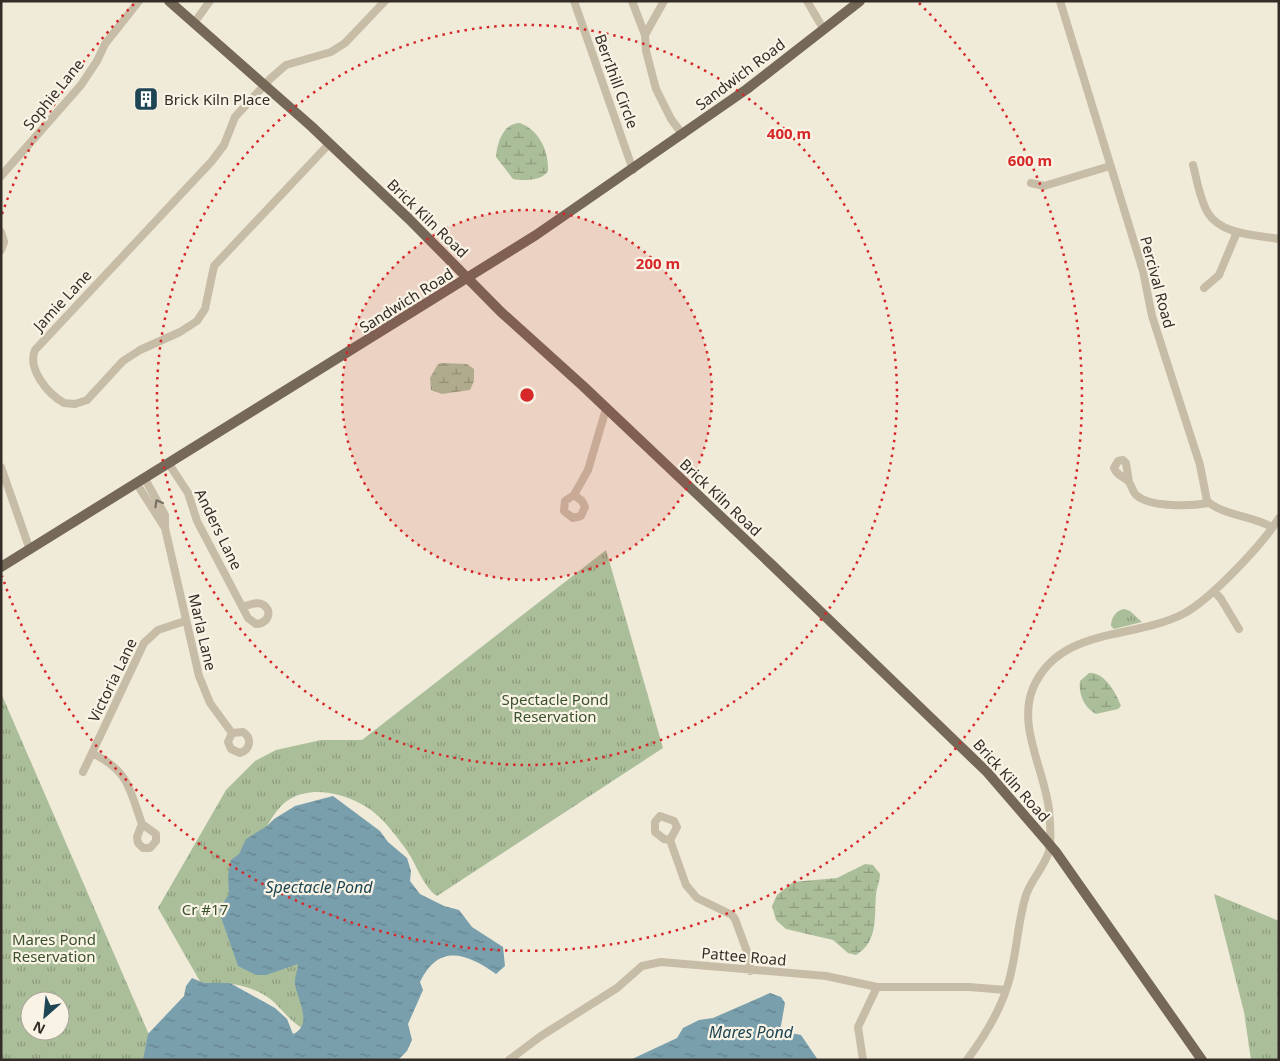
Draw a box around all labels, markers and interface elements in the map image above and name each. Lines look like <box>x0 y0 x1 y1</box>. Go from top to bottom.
street label: BerrIhill Circle <box>591 31 643 131</box>
street label: Sandwich Road <box>691 34 789 114</box>
street label: Sophie Lane <box>18 54 88 134</box>
building icon: Brick Kiln Place <box>133 86 159 112</box>
place label: Brick Kiln Place <box>164 89 270 109</box>
text: 400 m <box>767 123 811 143</box>
text: 600 m <box>1008 150 1052 170</box>
street label: Brick Kiln Road <box>383 174 473 262</box>
street label: Percival Road <box>1136 234 1180 330</box>
text: 200 m <box>636 253 680 273</box>
street label: Sandwich Road <box>355 263 457 337</box>
street label: Jamie Lane <box>27 265 95 336</box>
centre of rings <box>518 386 536 404</box>
street label: Brick Kiln Road <box>676 454 766 540</box>
street label: Anders Lane <box>191 485 247 573</box>
one-way arrow <box>155 499 165 508</box>
street label: Marla Lane <box>184 592 222 672</box>
street label: Victoria Lane <box>83 635 141 725</box>
park label: Spectacle Pond Reservation <box>501 689 609 726</box>
street label: Brick Kiln Road <box>969 734 1055 826</box>
water label: Spectacle Pond <box>265 876 373 898</box>
park label: Cr #17 <box>182 899 228 919</box>
park label: Mares Pond Reservation <box>12 929 96 966</box>
street label: Pattee Road <box>701 942 787 970</box>
north arrow <box>20 991 70 1041</box>
text: N <box>29 1017 48 1039</box>
water label: Mares Pond <box>709 1021 794 1043</box>

